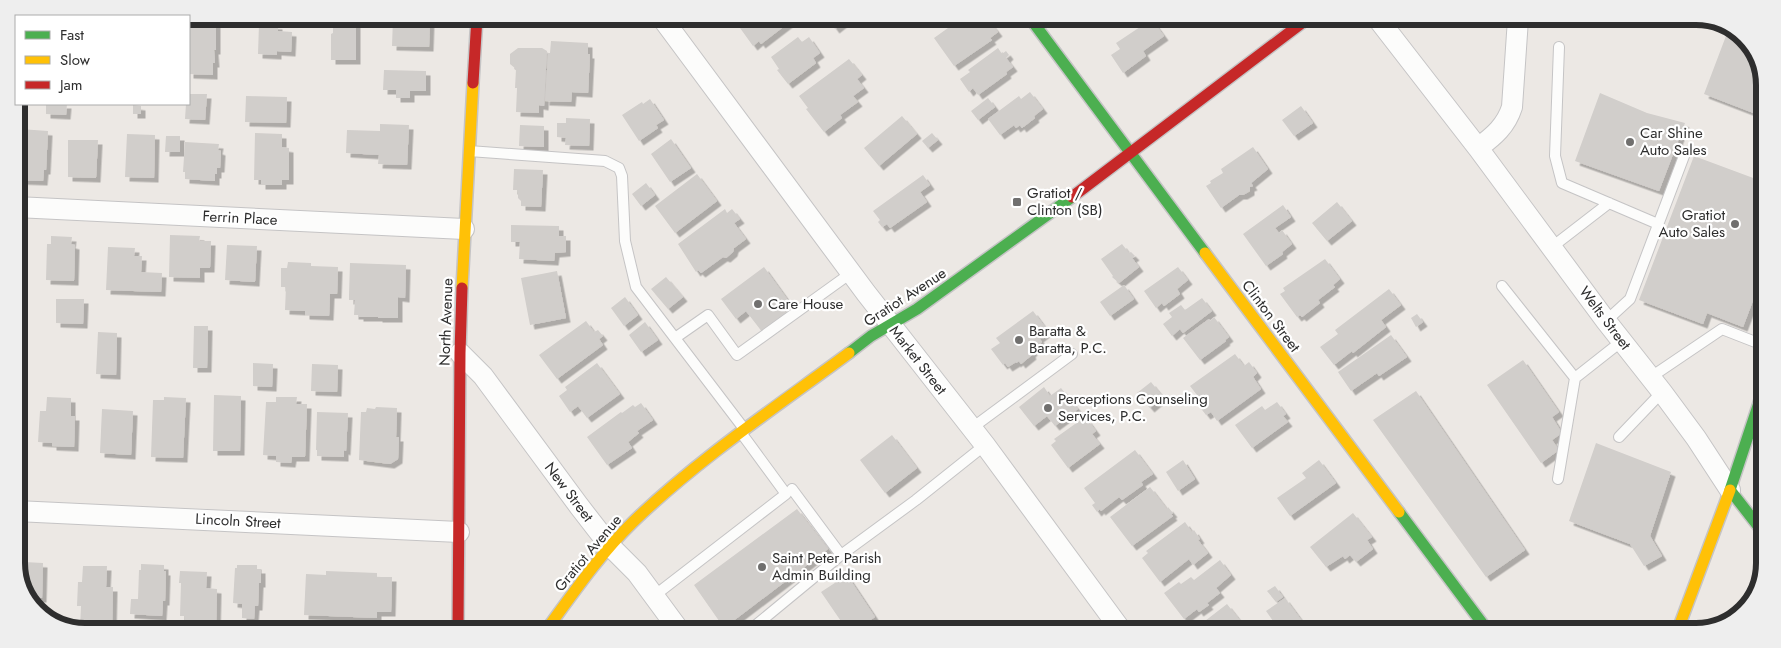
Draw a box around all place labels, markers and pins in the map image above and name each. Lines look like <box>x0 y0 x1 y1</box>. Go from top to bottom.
place label: Car Shine Auto Sales <box>1640 122 1706 161</box>
marker: Car Shine Auto Sales <box>1624 136 1636 148</box>
place label: Gratiot / Clinton (SB) <box>1027 182 1103 221</box>
marker: Gratiot / Clinton (SB) <box>1011 196 1023 208</box>
place label: Gratiot Auto Sales <box>1659 204 1725 243</box>
marker: Gratiot Auto Sales <box>1729 218 1741 230</box>
place label: Care House <box>768 293 843 315</box>
marker: Care House <box>752 298 764 310</box>
place label: Baratta & Baratta, P.C. <box>1029 320 1107 359</box>
marker: Baratta & Baratta, P.C. <box>1013 334 1025 346</box>
place label: Perceptions Counseling Services, P.C. <box>1058 388 1208 427</box>
marker: Perceptions Counseling Services, P.C. <box>1042 402 1054 414</box>
place label: Saint Peter Parish Admin Building <box>772 547 882 586</box>
marker: Saint Peter Parish Admin Building <box>756 561 768 573</box>

